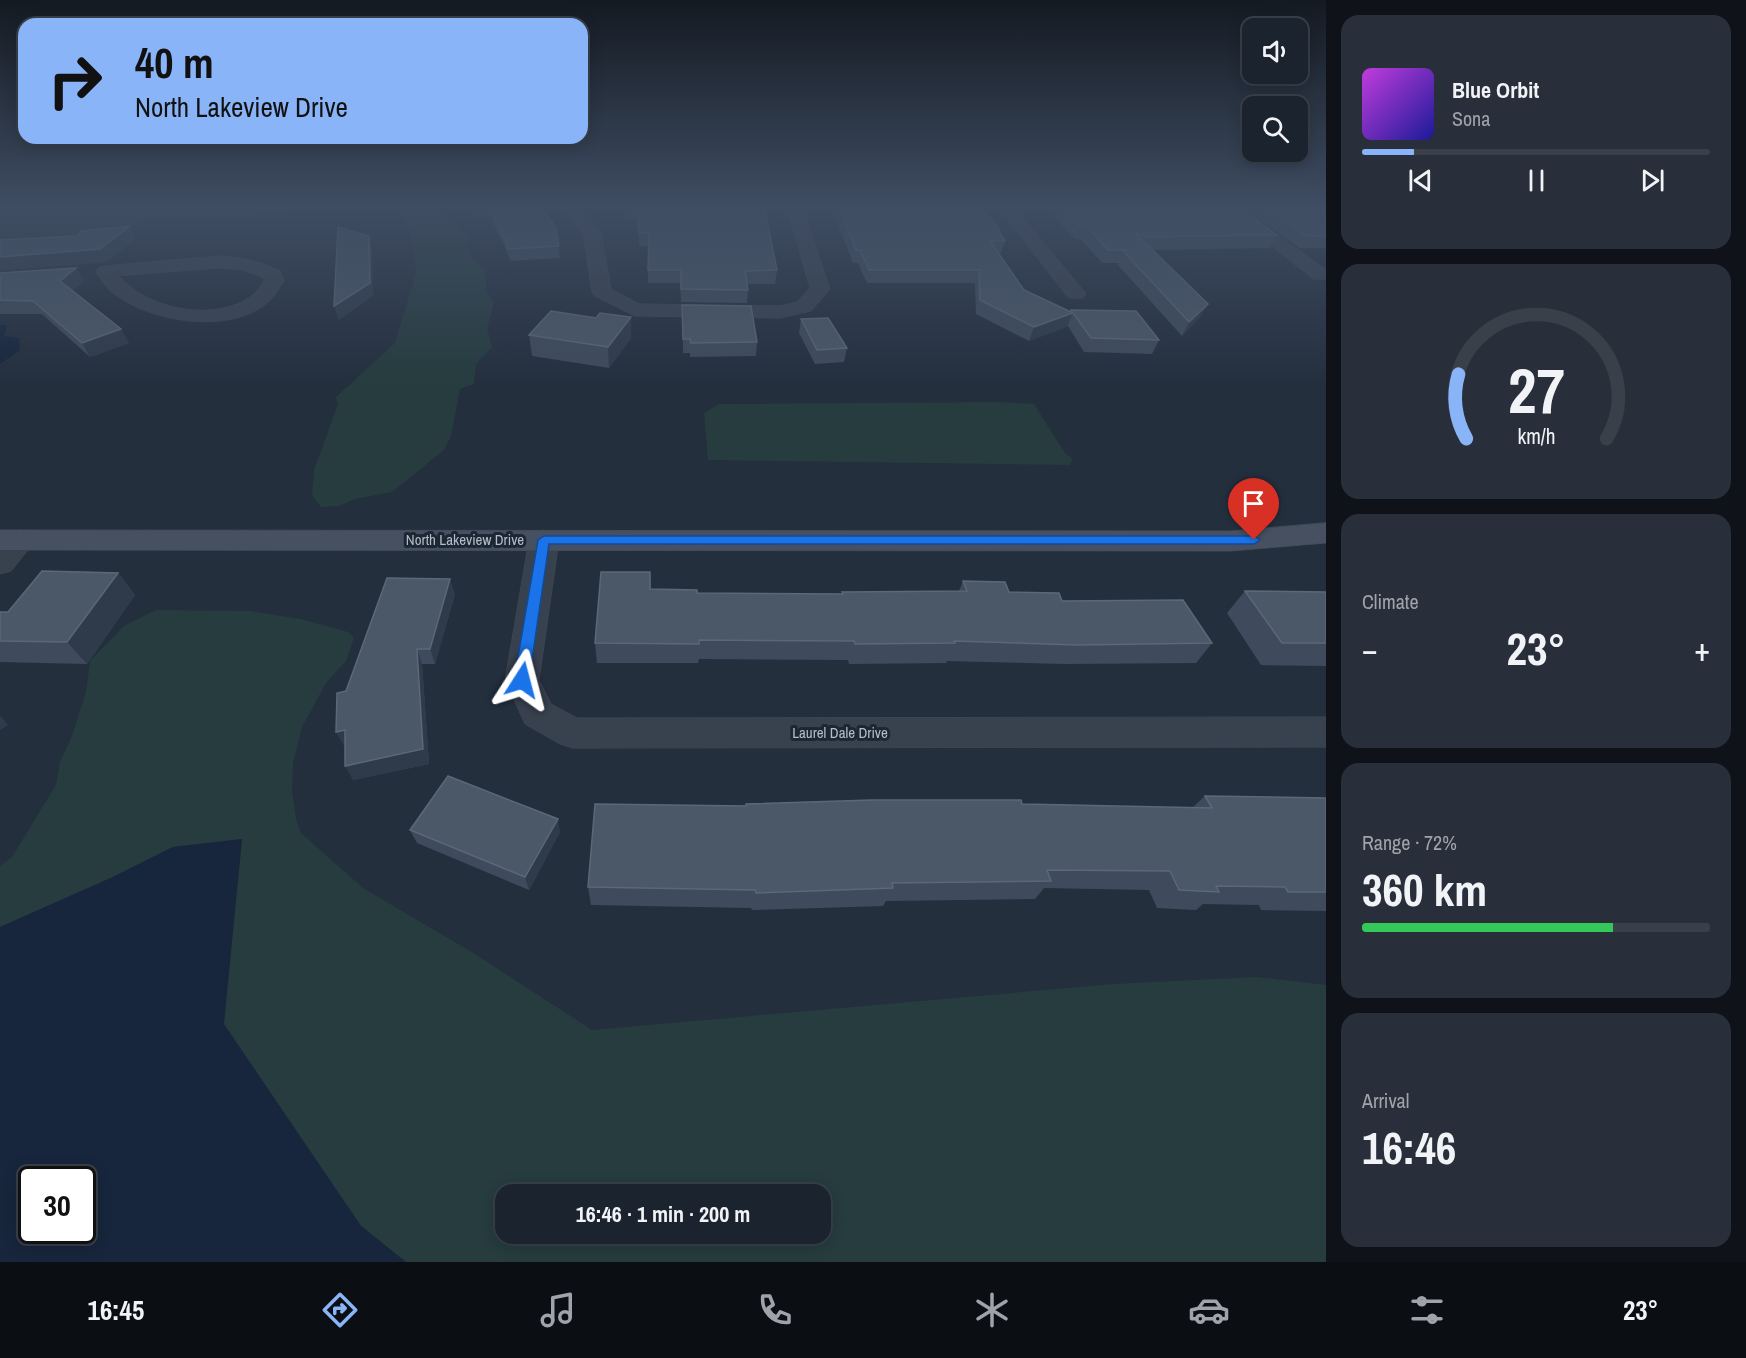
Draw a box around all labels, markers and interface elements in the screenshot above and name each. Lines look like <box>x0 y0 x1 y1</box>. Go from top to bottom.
map controls <box>1242 18 1308 162</box>
button: sound <box>1242 18 1308 84</box>
text: 40 m <box>135 35 214 91</box>
icon: right <box>36 42 114 120</box>
text: Blue Orbit <box>1452 75 1539 105</box>
text: North Lakeview Drive <box>135 89 348 125</box>
button: search <box>1242 96 1308 162</box>
text: Sona <box>1452 105 1490 132</box>
icon: previous <box>1404 164 1437 197</box>
icon: pause <box>1520 164 1553 197</box>
icon: next <box>1636 164 1669 197</box>
text: 27 <box>1508 348 1564 432</box>
text: km/h <box>1517 422 1555 451</box>
pin <box>1228 478 1279 540</box>
icon: arrive <box>1237 487 1270 520</box>
street label: North Lakeview Drive <box>406 529 524 550</box>
text: Climate <box>1362 588 1419 615</box>
text: 23° <box>1506 618 1566 679</box>
text: − <box>1362 627 1378 671</box>
text: + <box>1694 627 1710 671</box>
position arrow <box>490 648 554 712</box>
street label: Laurel Dale Drive <box>792 722 888 743</box>
text: Range · 72% <box>1362 829 1457 856</box>
text: 360 km <box>1362 859 1487 920</box>
text: Arrival <box>1362 1087 1409 1114</box>
text: 16:46 <box>1362 1117 1456 1178</box>
speed limit sign: 30 <box>18 1166 96 1244</box>
text: 16:46 · 1 min · 200 m <box>576 1199 750 1229</box>
icon: directions <box>319 1289 361 1331</box>
icon: music <box>537 1289 579 1331</box>
icon: phone <box>754 1289 796 1331</box>
icon: climate <box>971 1289 1013 1331</box>
icon: car <box>1188 1289 1230 1331</box>
icon: filters <box>1406 1289 1448 1331</box>
text: 16:45 <box>88 1292 144 1328</box>
text: 23° <box>1623 1292 1658 1328</box>

